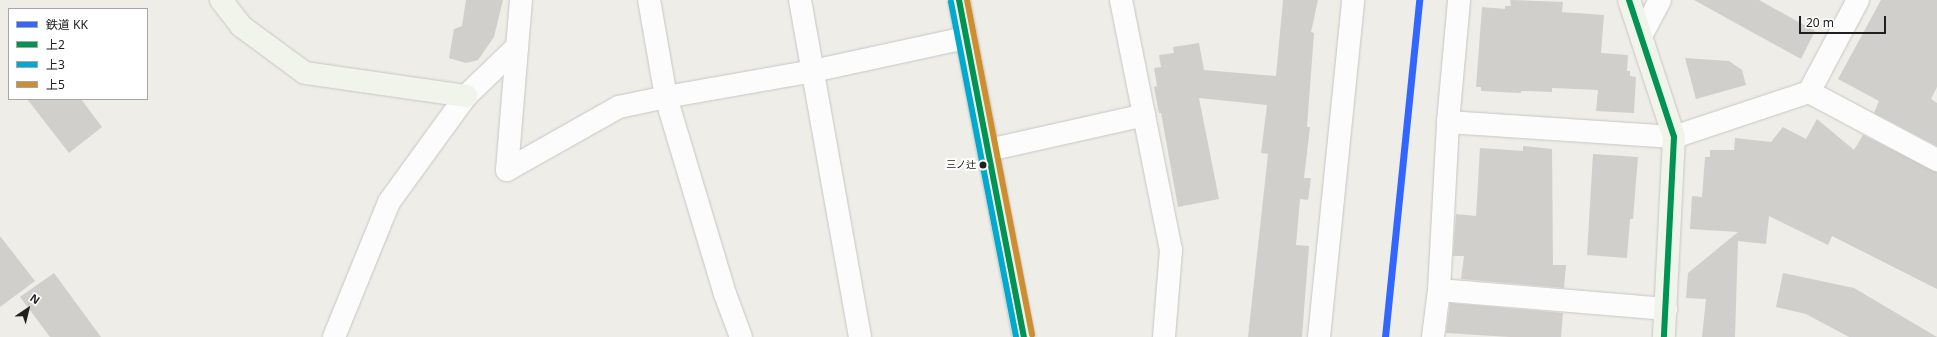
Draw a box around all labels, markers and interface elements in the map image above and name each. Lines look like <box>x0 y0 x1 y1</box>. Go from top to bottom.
legend <box>8 8 148 100</box>
scale bar <box>1801 8 1888 34</box>
text: 20 m <box>1806 14 1834 31</box>
text: 鉄道 KK <box>46 16 88 33</box>
text: 上2 <box>46 36 65 53</box>
text: 上3 <box>46 56 65 73</box>
text: 上5 <box>46 76 65 93</box>
place label: 三ノ辻 <box>946 159 976 171</box>
marker: 三ノ辻 <box>978 160 988 170</box>
north arrow <box>8 289 48 329</box>
text: N <box>27 290 43 307</box>

